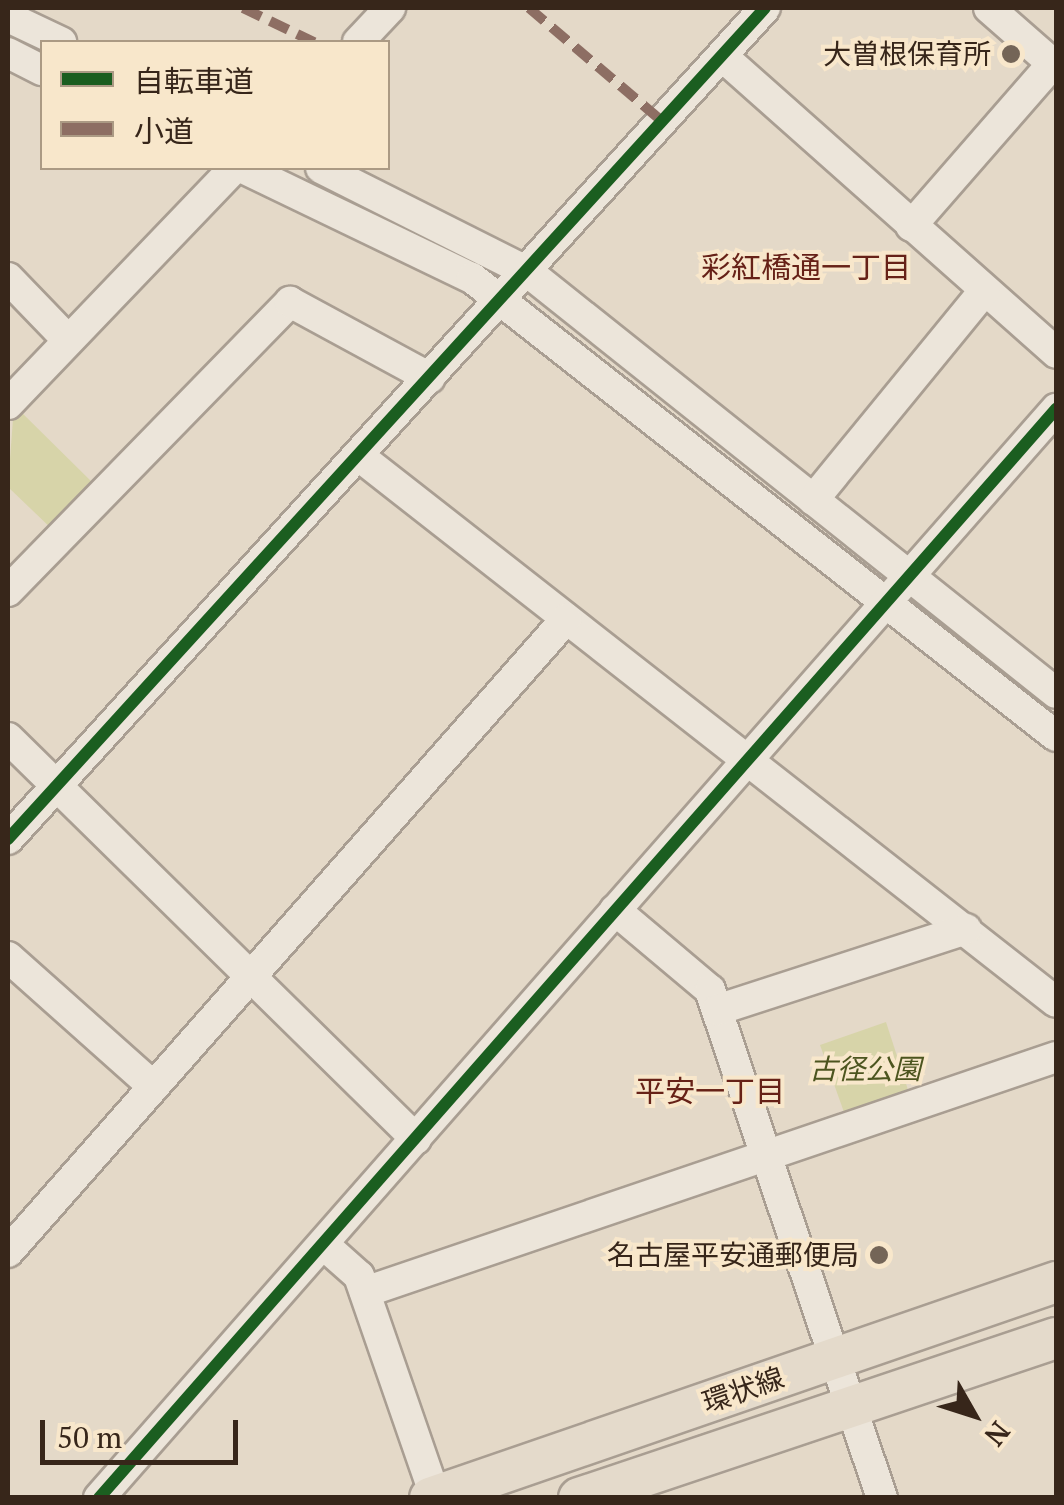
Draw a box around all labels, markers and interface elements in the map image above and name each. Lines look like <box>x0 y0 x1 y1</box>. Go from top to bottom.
place label: 大曽根保育所 <box>823 37 991 71</box>
legend <box>40 40 390 170</box>
marker: 大曽根保育所 <box>1000 43 1022 65</box>
text: 自転車道 <box>134 61 254 101</box>
text: 小道 <box>134 111 194 151</box>
district label: 彩紅橋通一丁目 <box>701 249 911 285</box>
park label: 古径公園 <box>809 1052 921 1086</box>
district label: 平安一丁目 <box>635 1073 785 1109</box>
place label: 名古屋平安通郵便局 <box>607 1238 859 1272</box>
marker: 名古屋平安通郵便局 <box>868 1244 890 1266</box>
street label: 環状線 <box>698 1360 788 1420</box>
north arrow <box>924 1365 1024 1465</box>
scale bar <box>45 1400 242 1462</box>
text: N <box>977 1414 1019 1454</box>
text: 50 m <box>57 1417 122 1457</box>

